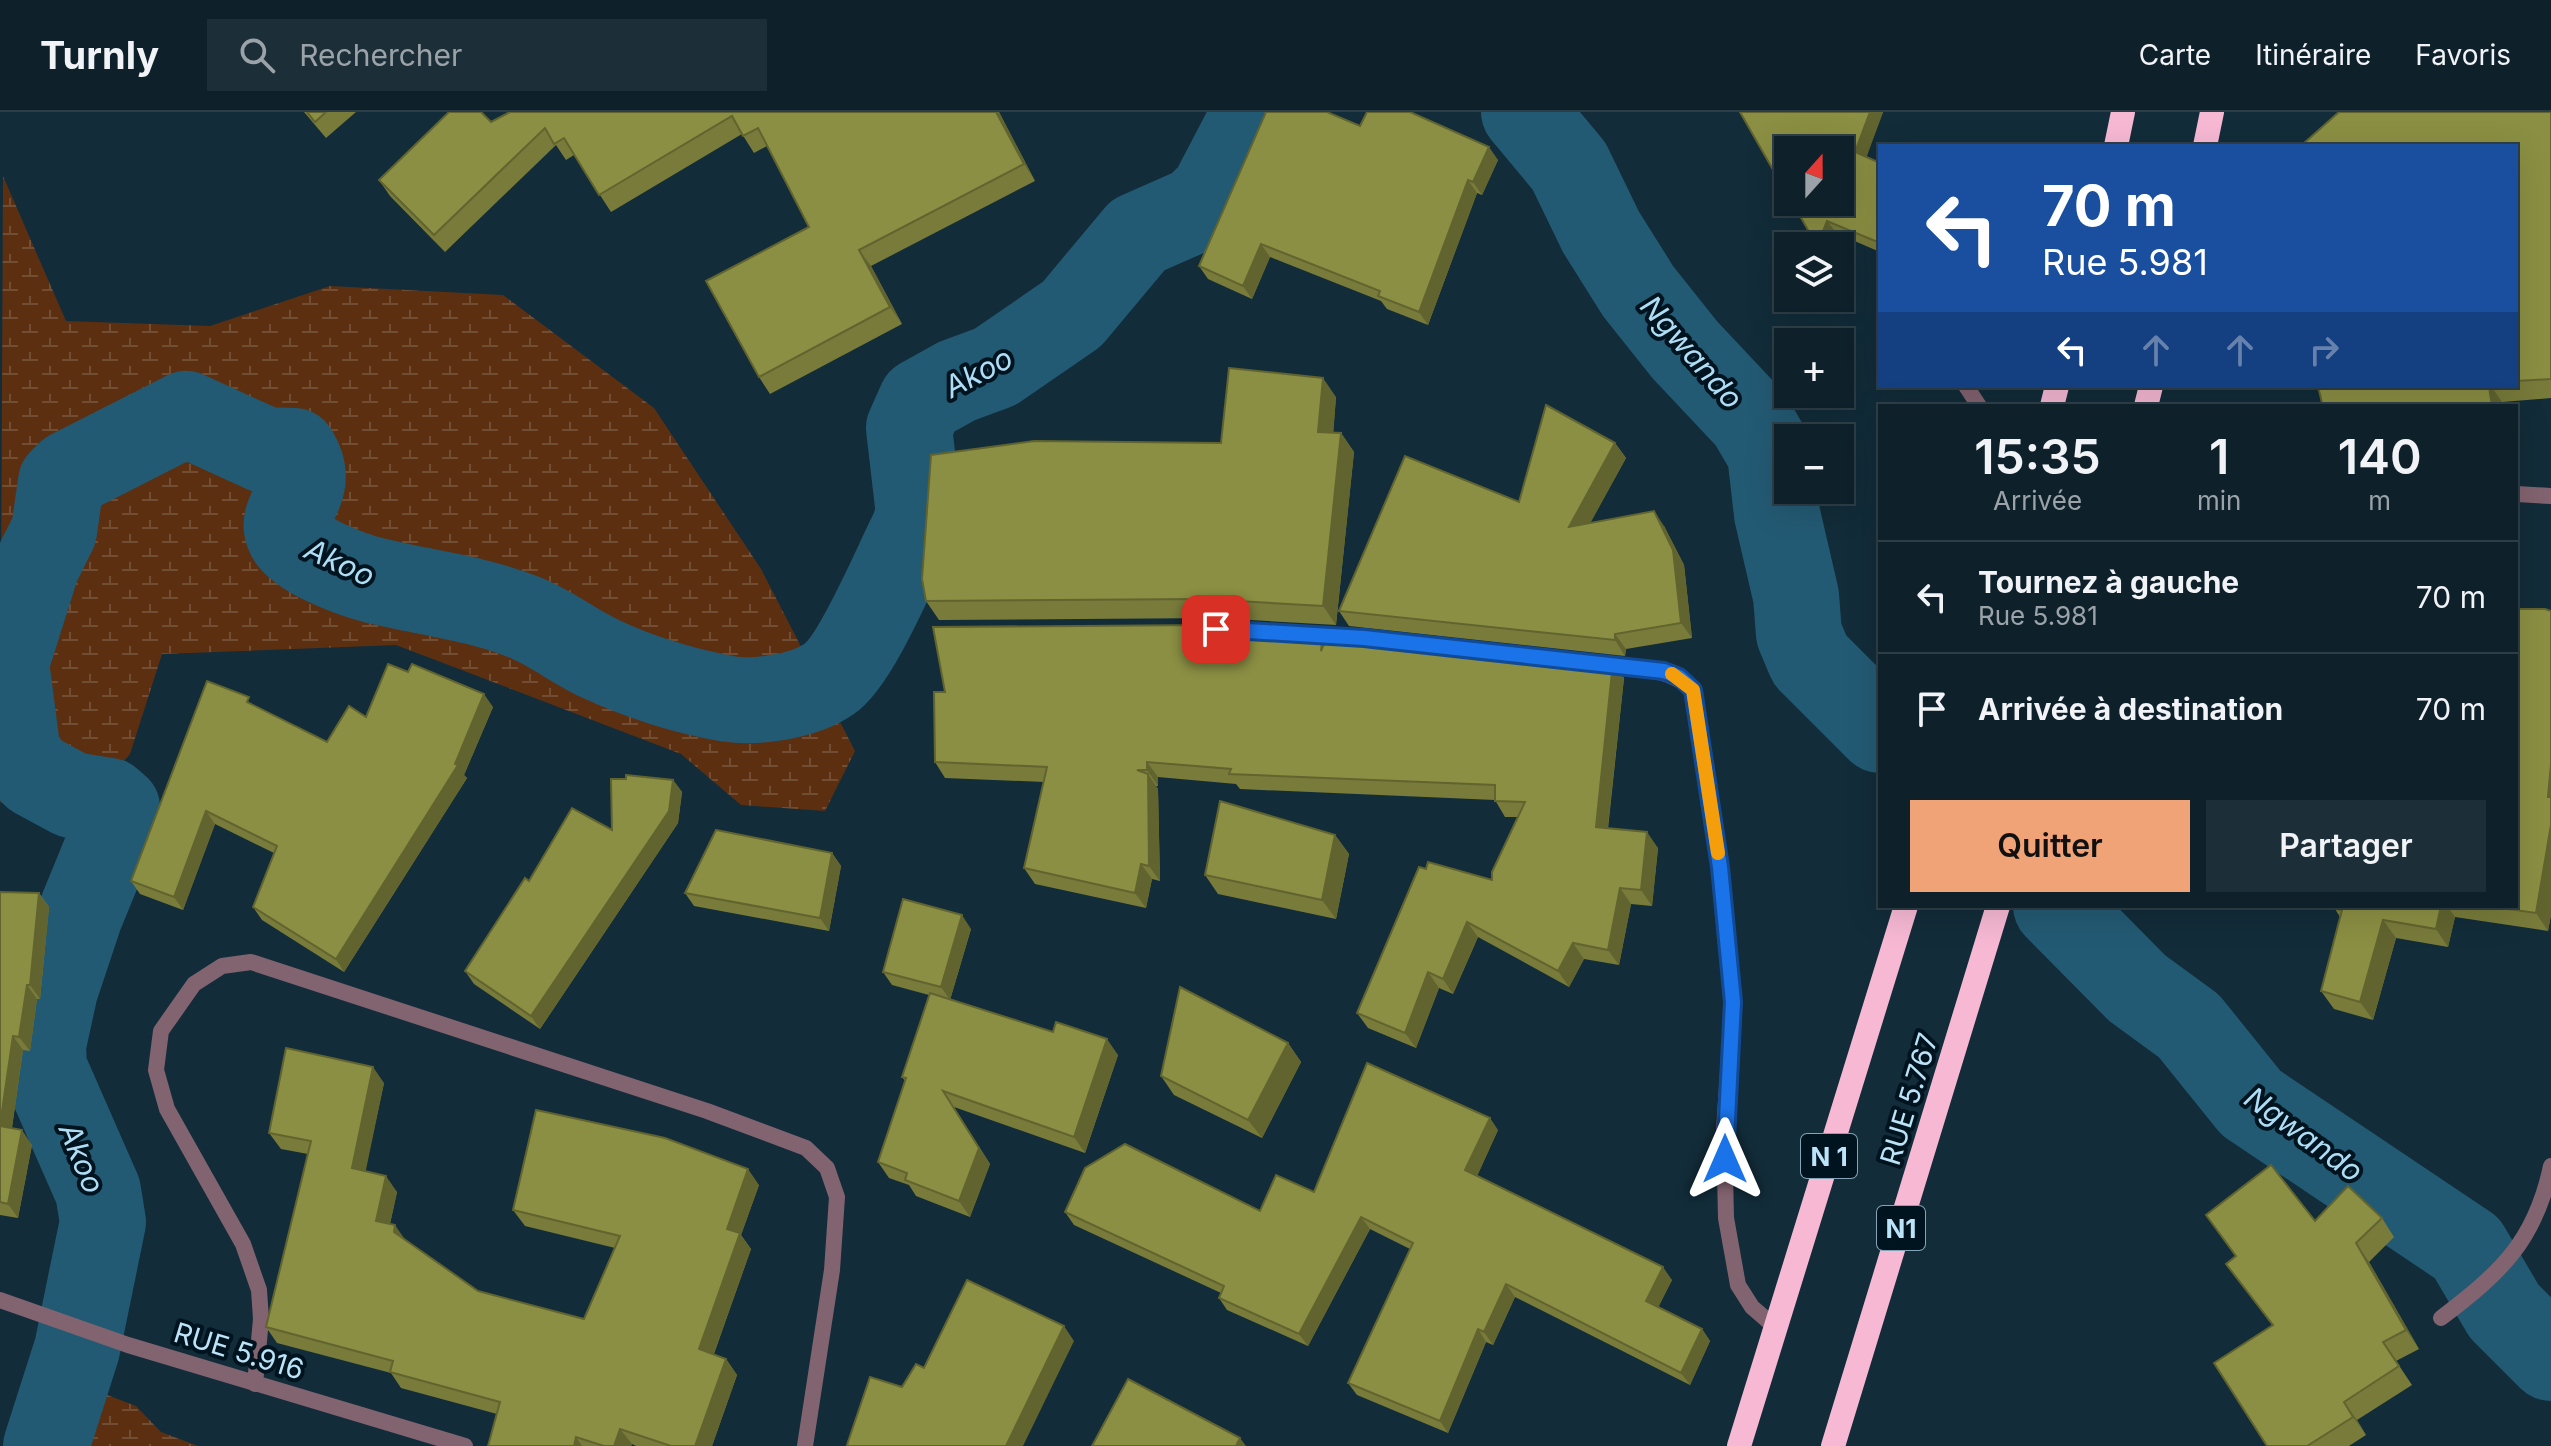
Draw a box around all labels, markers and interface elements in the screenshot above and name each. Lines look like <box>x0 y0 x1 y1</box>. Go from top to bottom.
search box <box>207 19 767 91</box>
text: Turnly <box>40 32 159 78</box>
icon: search <box>235 33 279 77</box>
text: Rechercher <box>299 37 462 73</box>
text: Carte <box>2139 38 2211 72</box>
text: Itinéraire <box>2255 38 2371 72</box>
text: Favoris <box>2415 38 2511 72</box>
north arrow <box>1774 136 1854 216</box>
map controls <box>1774 136 1854 504</box>
text: 70 m <box>2042 172 2176 240</box>
icon: left <box>1910 176 2014 280</box>
button: layers <box>1774 232 1854 312</box>
text: Rue 5.981 <box>2042 240 2208 284</box>
water label: Ngwando <box>1633 288 1751 416</box>
button: + <box>1774 328 1854 408</box>
icon: left <box>2050 328 2094 372</box>
icon: ahead <box>2134 328 2178 372</box>
icon: ahead <box>2218 328 2262 372</box>
icon: right <box>2302 328 2346 372</box>
water label: Akoo <box>937 339 1018 405</box>
button: − <box>1774 424 1854 504</box>
text: 15:35 <box>1974 427 2101 486</box>
text: 1 <box>2209 427 2229 486</box>
text: 140 <box>2338 427 2422 486</box>
text: Arrivée <box>1993 485 2082 516</box>
text: min <box>2197 485 2241 516</box>
text: m <box>2368 485 2391 516</box>
water label: Akoo <box>299 530 380 594</box>
text: Tournez à gauche <box>1978 564 2239 600</box>
icon: left <box>1910 575 1954 619</box>
text: 70 m <box>2416 579 2486 615</box>
pin <box>1182 595 1250 663</box>
text: Rue 5.981 <box>1978 600 2098 631</box>
icon: arrive <box>1194 607 1238 651</box>
icon: arrive <box>1910 687 1954 731</box>
text: Arrivée à destination <box>1978 691 2283 727</box>
text: 70 m <box>2416 691 2486 727</box>
button: Quitter <box>1910 800 2190 892</box>
button: Partager <box>2206 800 2486 892</box>
street label: RUE 5.767 <box>1873 1029 1945 1169</box>
water label: Ngwando <box>2238 1079 2370 1189</box>
water label: Akoo <box>51 1117 112 1198</box>
position arrow <box>1683 1117 1767 1201</box>
road number: N 1 <box>1801 1134 1857 1178</box>
road number: N1 <box>1877 1206 1925 1250</box>
street label: RUE 5.916 <box>170 1315 308 1387</box>

